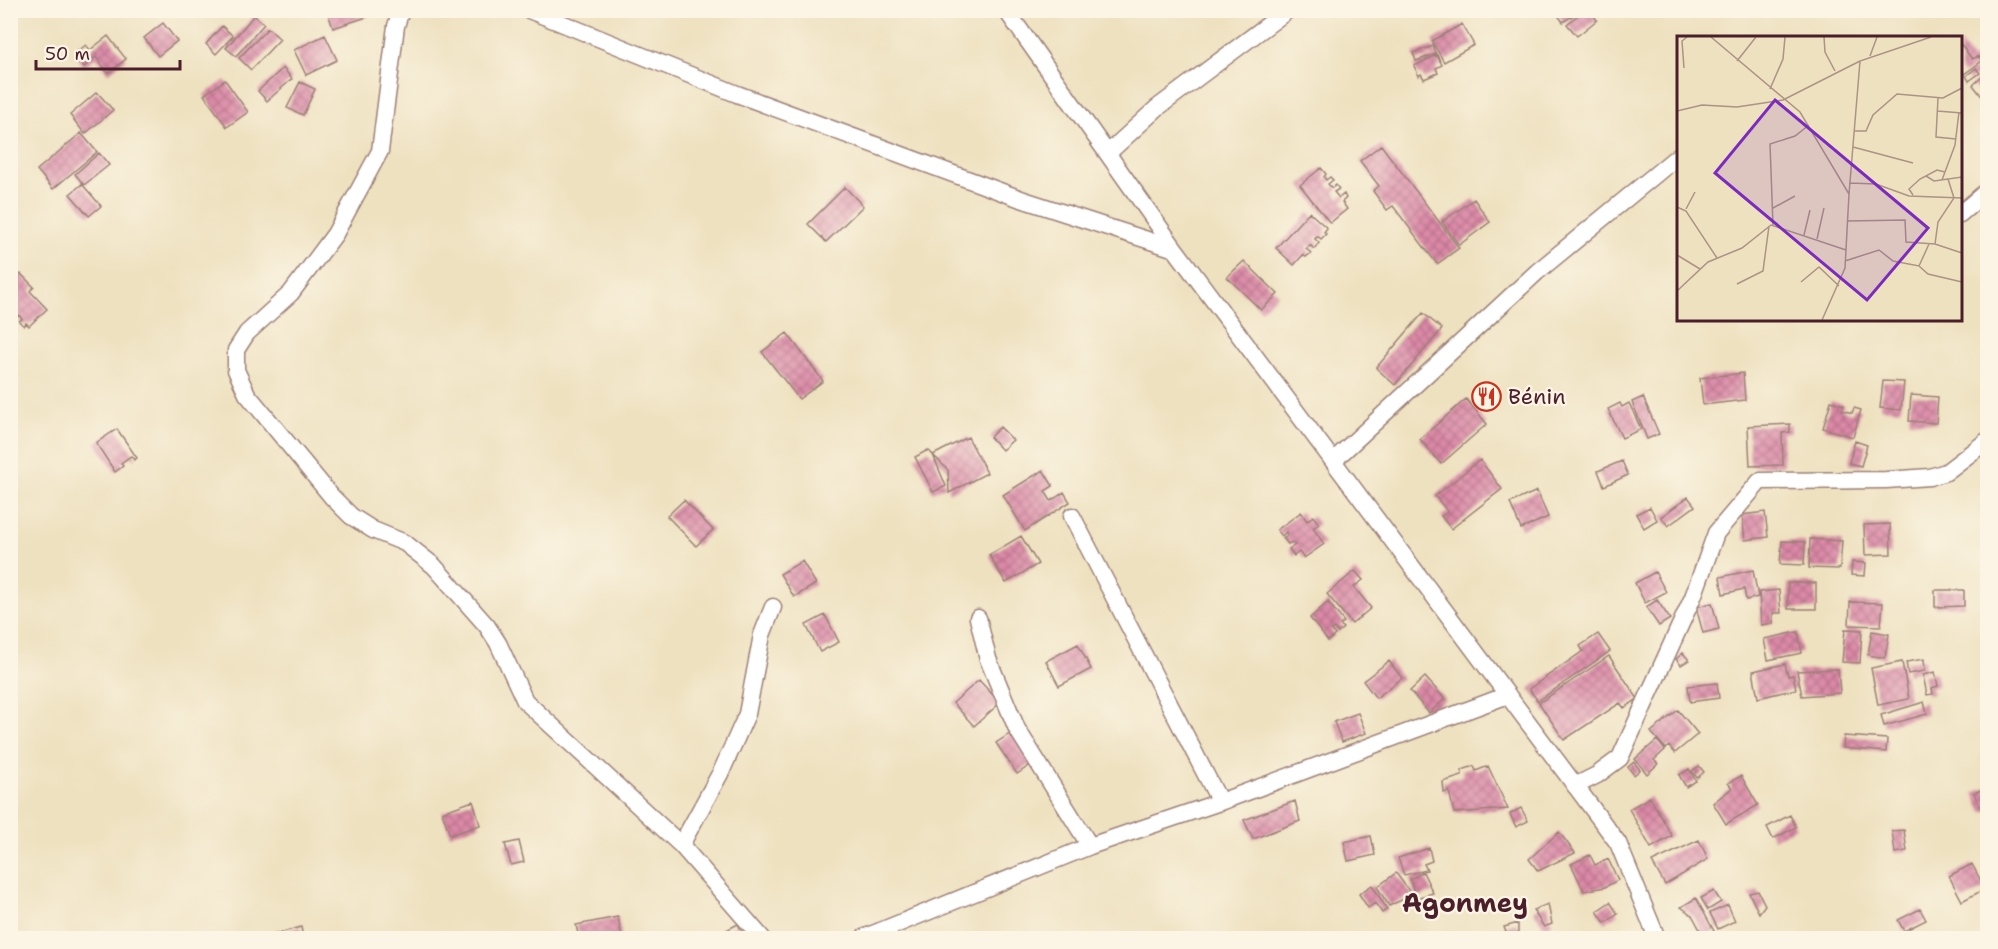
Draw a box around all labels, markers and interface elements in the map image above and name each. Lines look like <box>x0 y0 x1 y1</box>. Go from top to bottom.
scale bar <box>36 33 180 71</box>
inset map <box>1677 36 1962 321</box>
text: 50 m <box>45 42 90 66</box>
restaurant icon: Bénin <box>1471 380 1503 412</box>
place label: Bénin <box>1508 382 1566 411</box>
district label: Agonmey <box>1402 885 1528 920</box>

